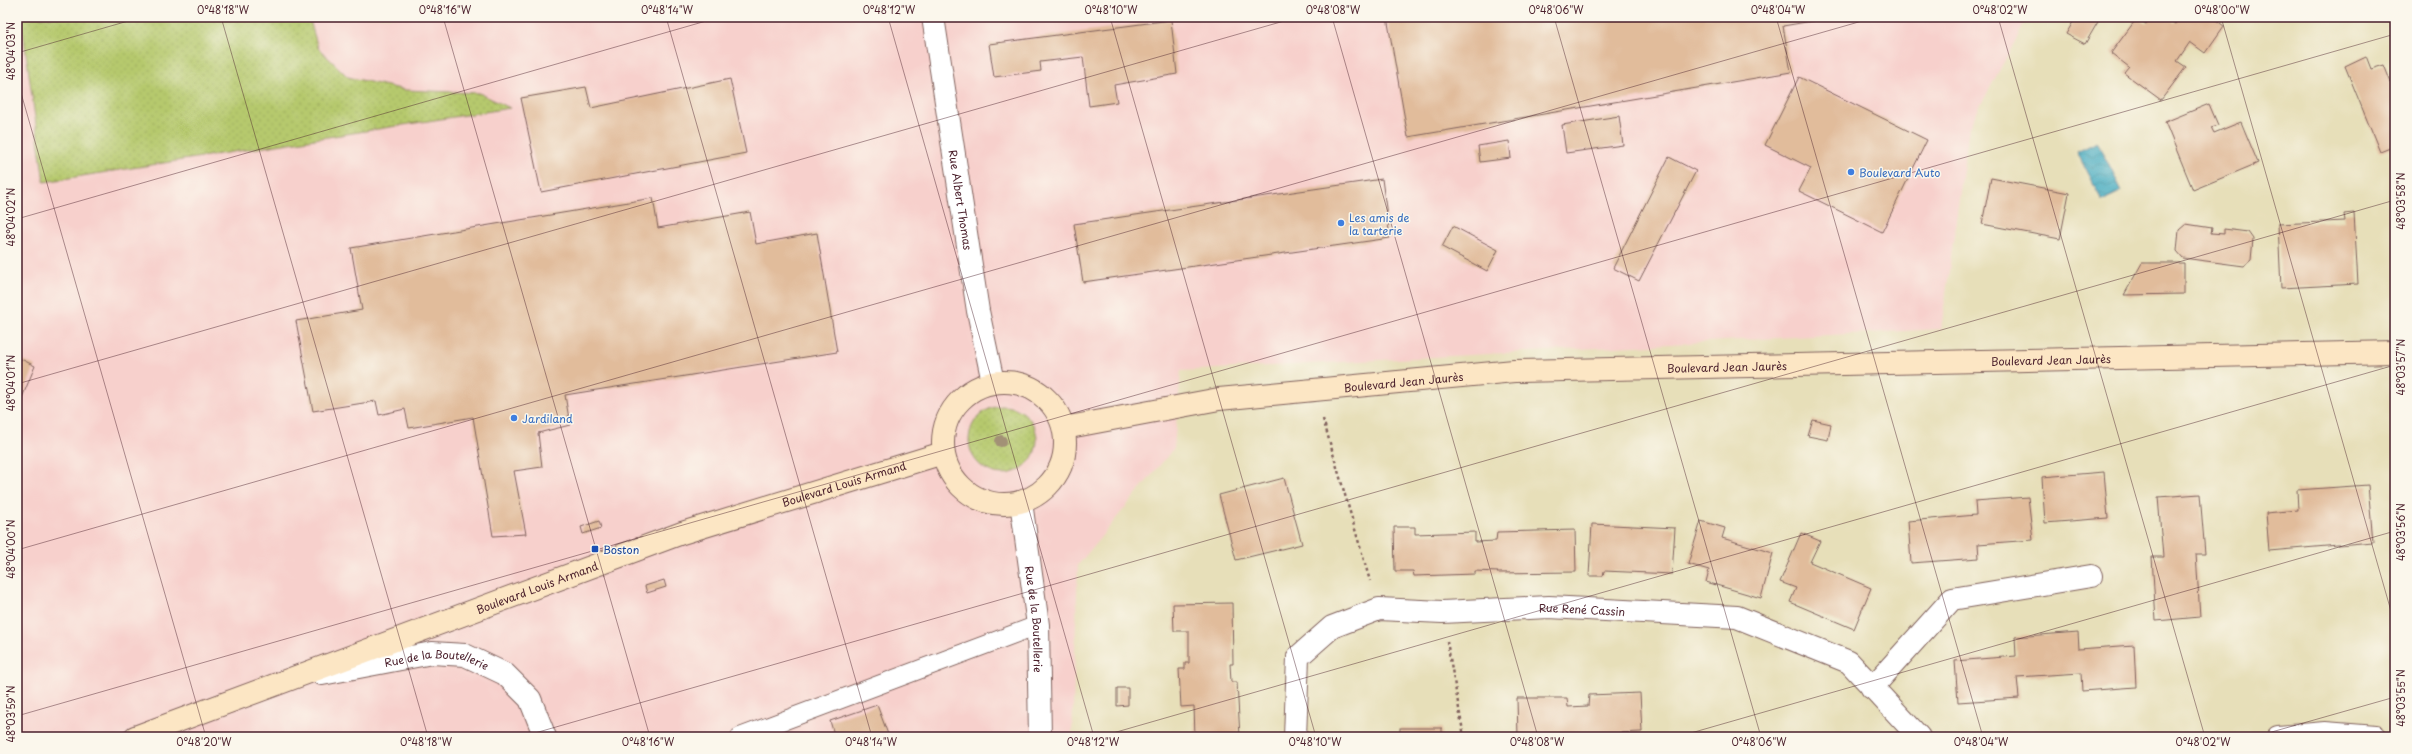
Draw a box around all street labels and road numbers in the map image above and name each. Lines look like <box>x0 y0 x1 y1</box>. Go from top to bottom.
street label: Rue Albert Thomas <box>945 149 977 251</box>
street label: Boulevard Jean Jaurès <box>1991 350 2111 369</box>
street label: Boulevard Jean Jaurès <box>1667 357 1787 376</box>
street label: Boulevard Jean Jaurès <box>1343 367 1464 396</box>
street label: Boulevard Louis Armand <box>780 456 908 510</box>
street label: Boulevard Louis Armand <box>474 556 601 618</box>
street label: Rue de la Boutellerie <box>1021 565 1047 673</box>
street label: Rue René Cassin <box>1538 598 1626 620</box>
street label: Rue de la Boutellerie <box>383 644 492 674</box>

